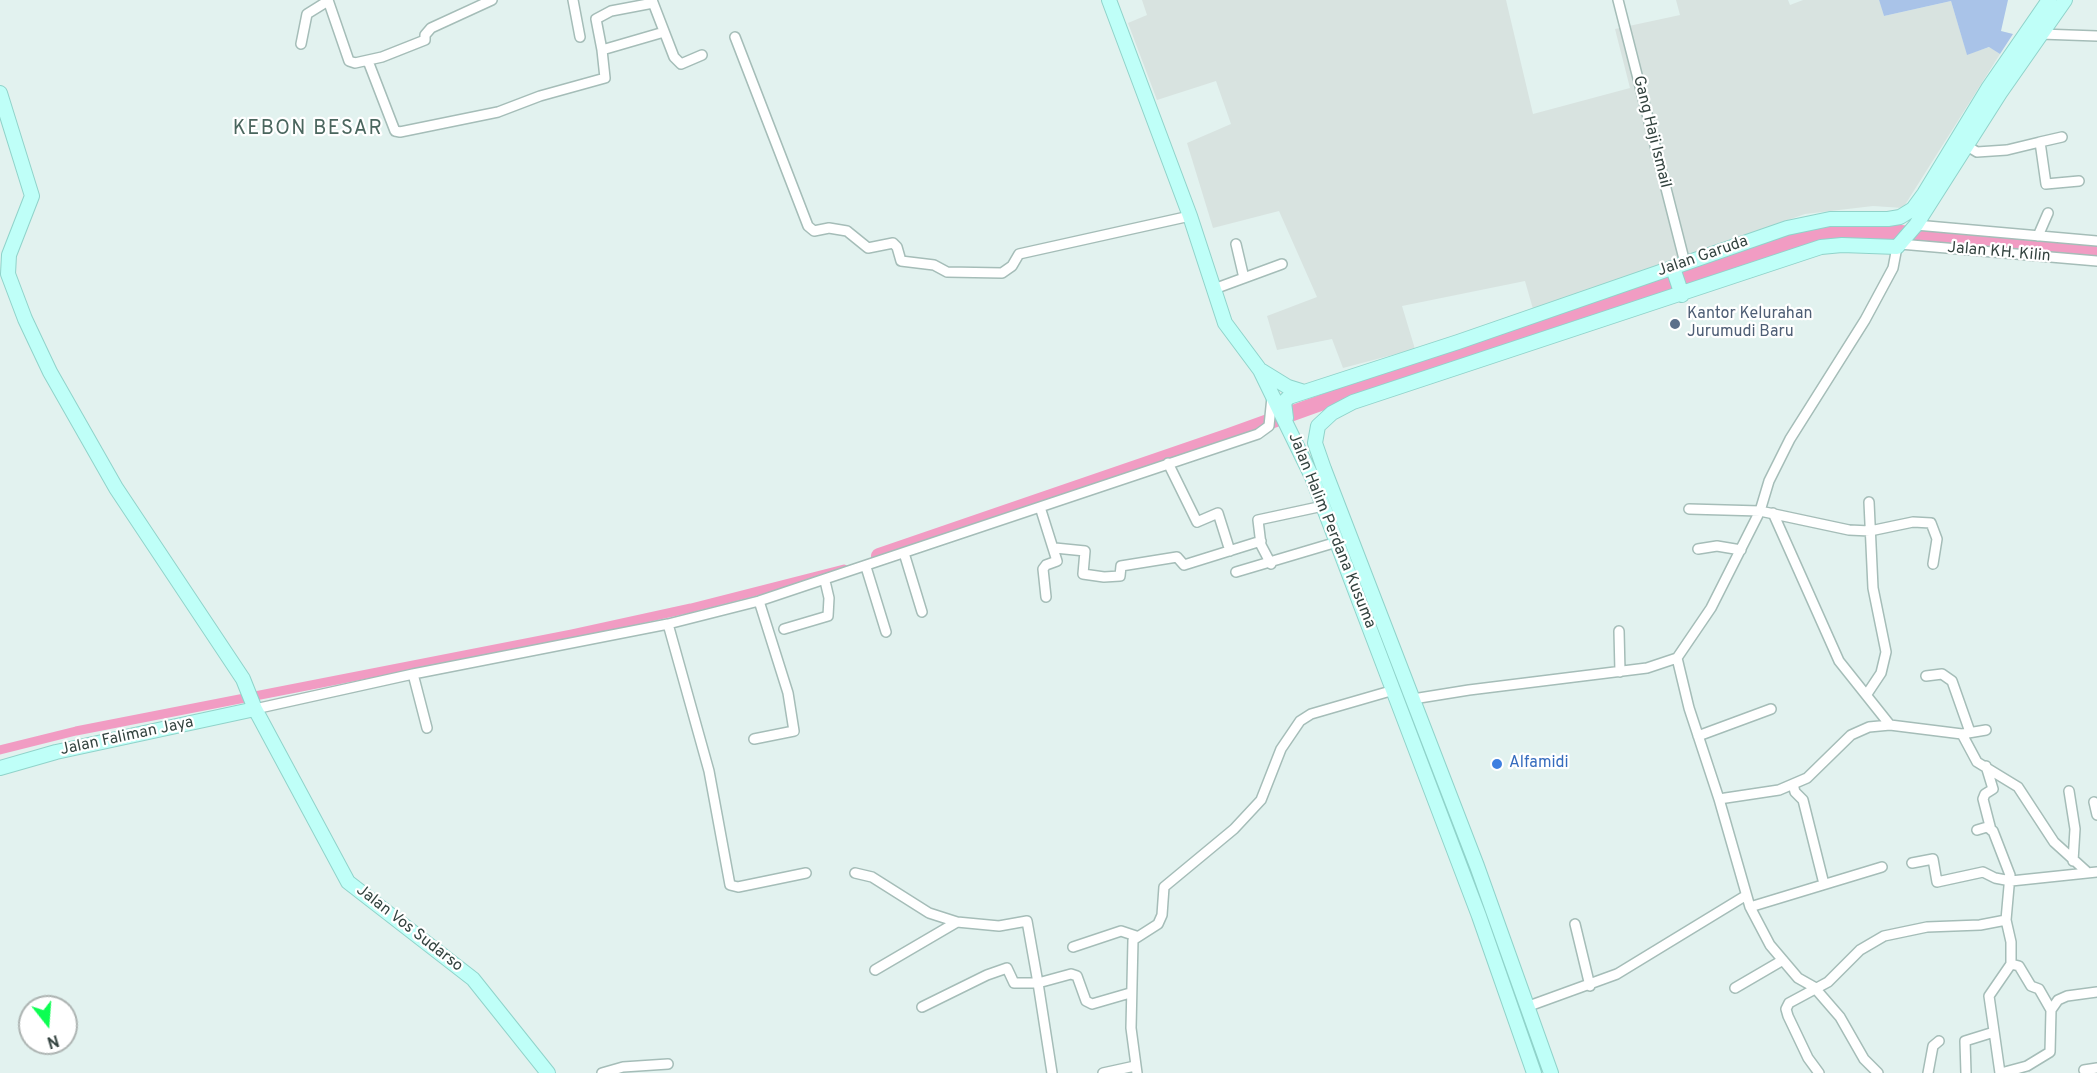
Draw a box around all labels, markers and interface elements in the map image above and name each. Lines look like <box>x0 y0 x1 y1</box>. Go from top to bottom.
street label: Gang Haji Ismail <box>1628 74 1674 190</box>
district label: KEBON BESAR <box>233 118 383 142</box>
street label: Jalan Garuda <box>1655 232 1751 282</box>
street label: Jalan KH. Kilin <box>1947 239 2051 267</box>
place label: Kantor Kelurahan Jurumudi Baru <box>1687 305 1813 343</box>
marker: Kantor Kelurahan Jurumudi Baru <box>1668 317 1682 331</box>
street label: Jalan Halim Perdana Kusuma <box>1283 430 1379 632</box>
street label: Jalan Faliman Jaya <box>59 713 195 761</box>
place label: Alfamidi <box>1509 754 1569 774</box>
marker: Alfamidi <box>1490 757 1504 771</box>
street label: Jalan Vos Sudarso <box>352 881 466 977</box>
north arrow <box>18 995 78 1055</box>
text: N <box>44 1029 61 1052</box>

